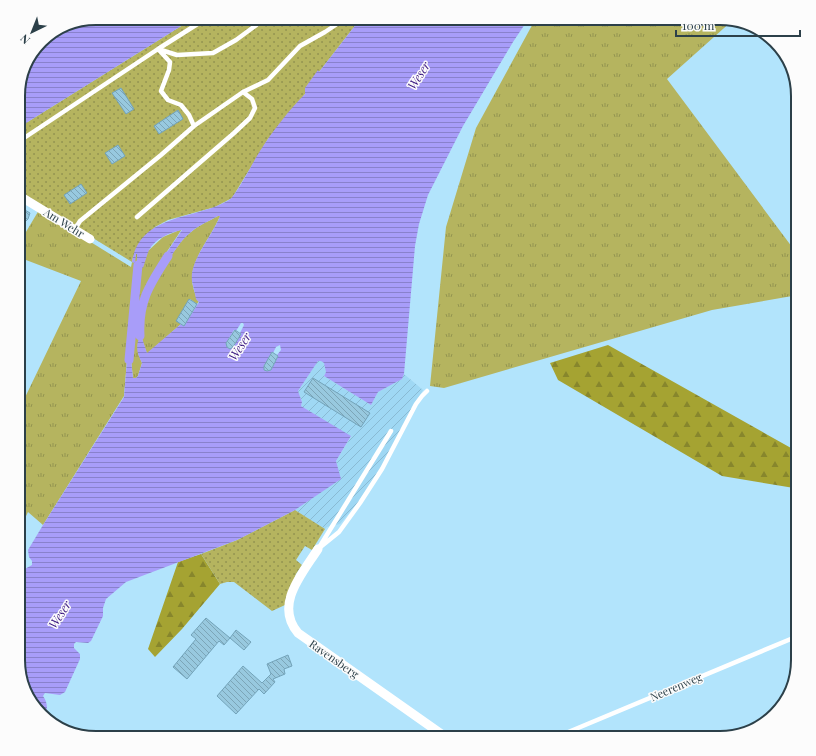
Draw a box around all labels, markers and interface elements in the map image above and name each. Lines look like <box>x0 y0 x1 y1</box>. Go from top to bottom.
north arrow <box>12 12 52 52</box>
scale bar <box>676 12 800 38</box>
text: 100 m <box>682 17 715 33</box>
text: N <box>17 31 33 48</box>
water label: Weser <box>403 58 434 92</box>
street label: Am Wehr <box>40 204 87 241</box>
water label: Weser <box>224 329 255 363</box>
water label: Weser <box>44 597 75 631</box>
street label: Ravensberg <box>306 636 362 681</box>
street label: Neerenweg <box>647 669 704 704</box>

